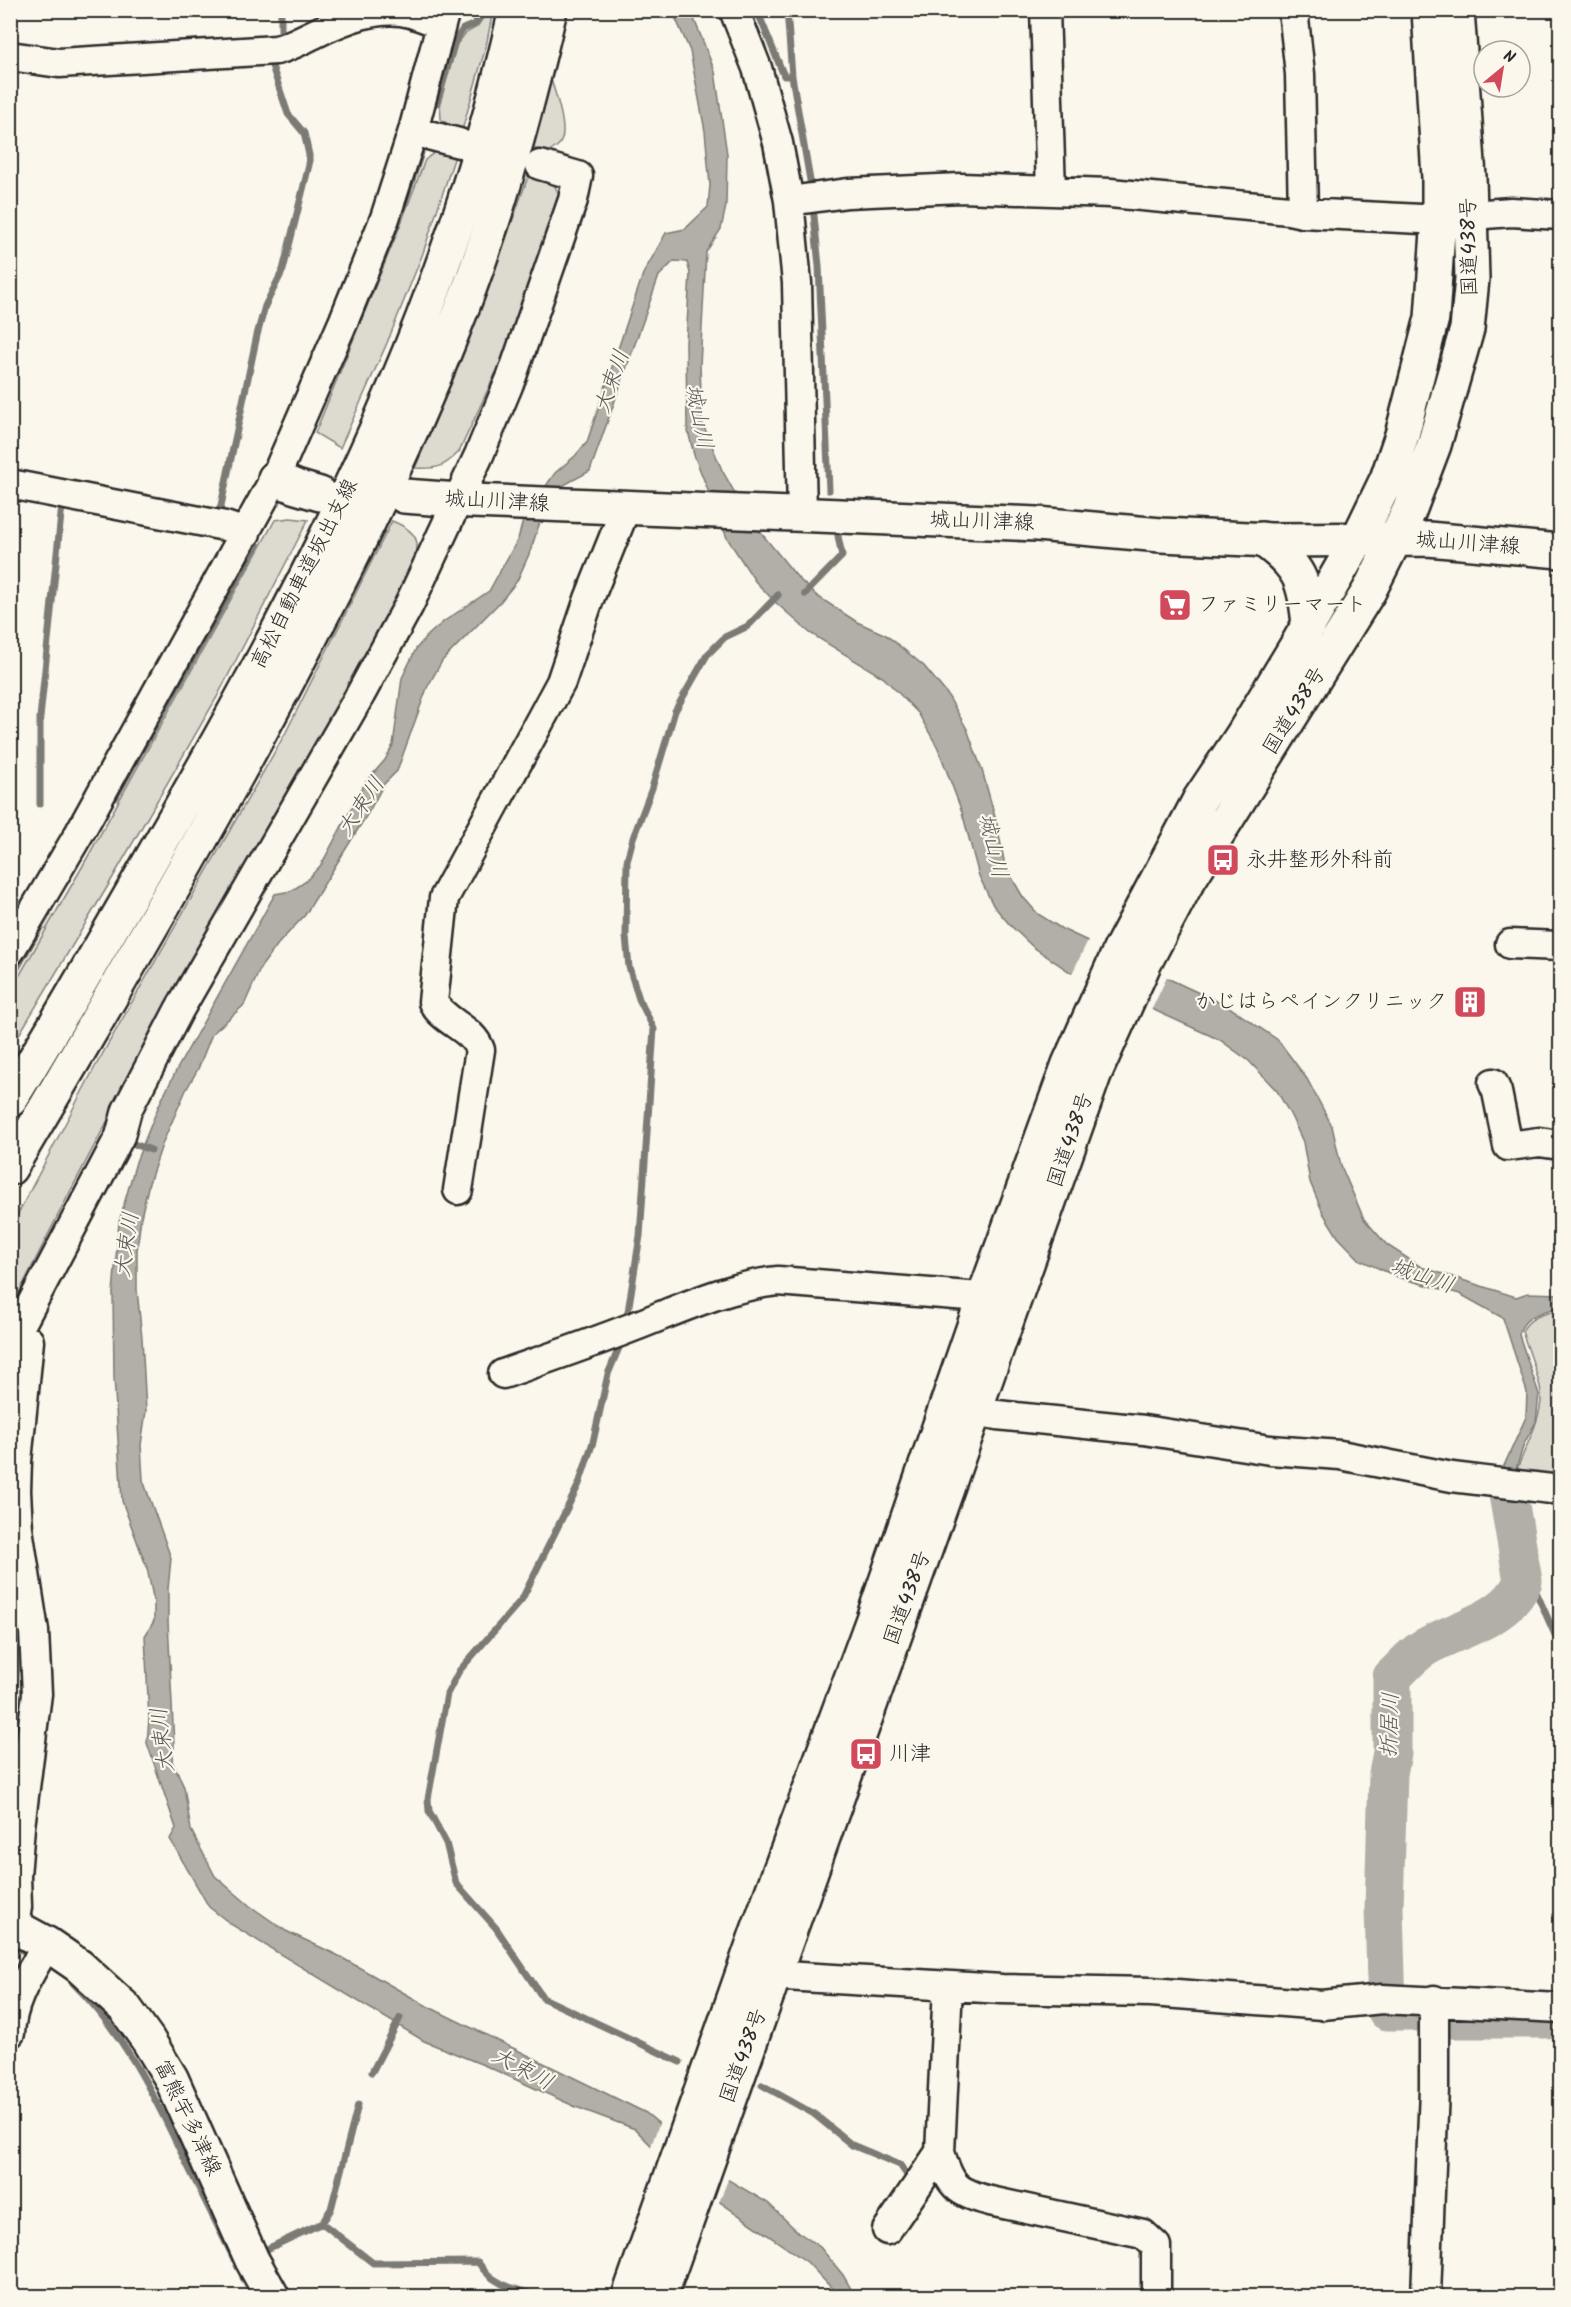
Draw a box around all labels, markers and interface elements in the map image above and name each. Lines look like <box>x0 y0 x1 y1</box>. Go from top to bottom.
north arrow <box>1472 39 1532 99</box>
text: N <box>1498 44 1519 71</box>
street label: 国道438号 <box>1453 197 1487 297</box>
water label: 大束川 <box>586 345 640 419</box>
water label: 城山川 <box>675 381 721 453</box>
street label: 高松自動車道坂出支線 <box>243 473 367 675</box>
street label: 城山川津線 <box>444 483 550 521</box>
street label: 城山川津線 <box>929 504 1035 540</box>
street label: 城山川津線 <box>1414 524 1522 564</box>
supermarket icon: ファミリーマート <box>1157 587 1193 623</box>
place label: ファミリーマート <box>1198 589 1366 622</box>
street label: 国道438号 <box>1255 660 1335 762</box>
water label: 大束川 <box>329 770 395 844</box>
water label: 城山川 <box>968 810 1016 882</box>
bus stop icon: 永井整形外科前 <box>1205 842 1241 878</box>
place label: 永井整形外科前 <box>1246 844 1393 877</box>
building icon: かじはらペインクリニック <box>1452 984 1488 1020</box>
place label: かじはらペインクリニック <box>1195 986 1447 1019</box>
street label: 国道438号 <box>1039 1088 1103 1192</box>
water label: 大束川 <box>106 1210 150 1280</box>
water label: 城山川 <box>1385 1250 1459 1304</box>
street label: 国道438号 <box>876 1546 940 1650</box>
water label: 折居川 <box>1372 1691 1410 1759</box>
water label: 大束川 <box>143 1705 185 1775</box>
bus stop icon: 川津 <box>848 1736 884 1772</box>
place label: 川津 <box>889 1738 931 1771</box>
street label: 国道438号 <box>712 2004 776 2108</box>
water label: 大束川 <box>485 2039 559 2101</box>
street label: 富熊宇多津線 <box>145 2054 229 2182</box>

